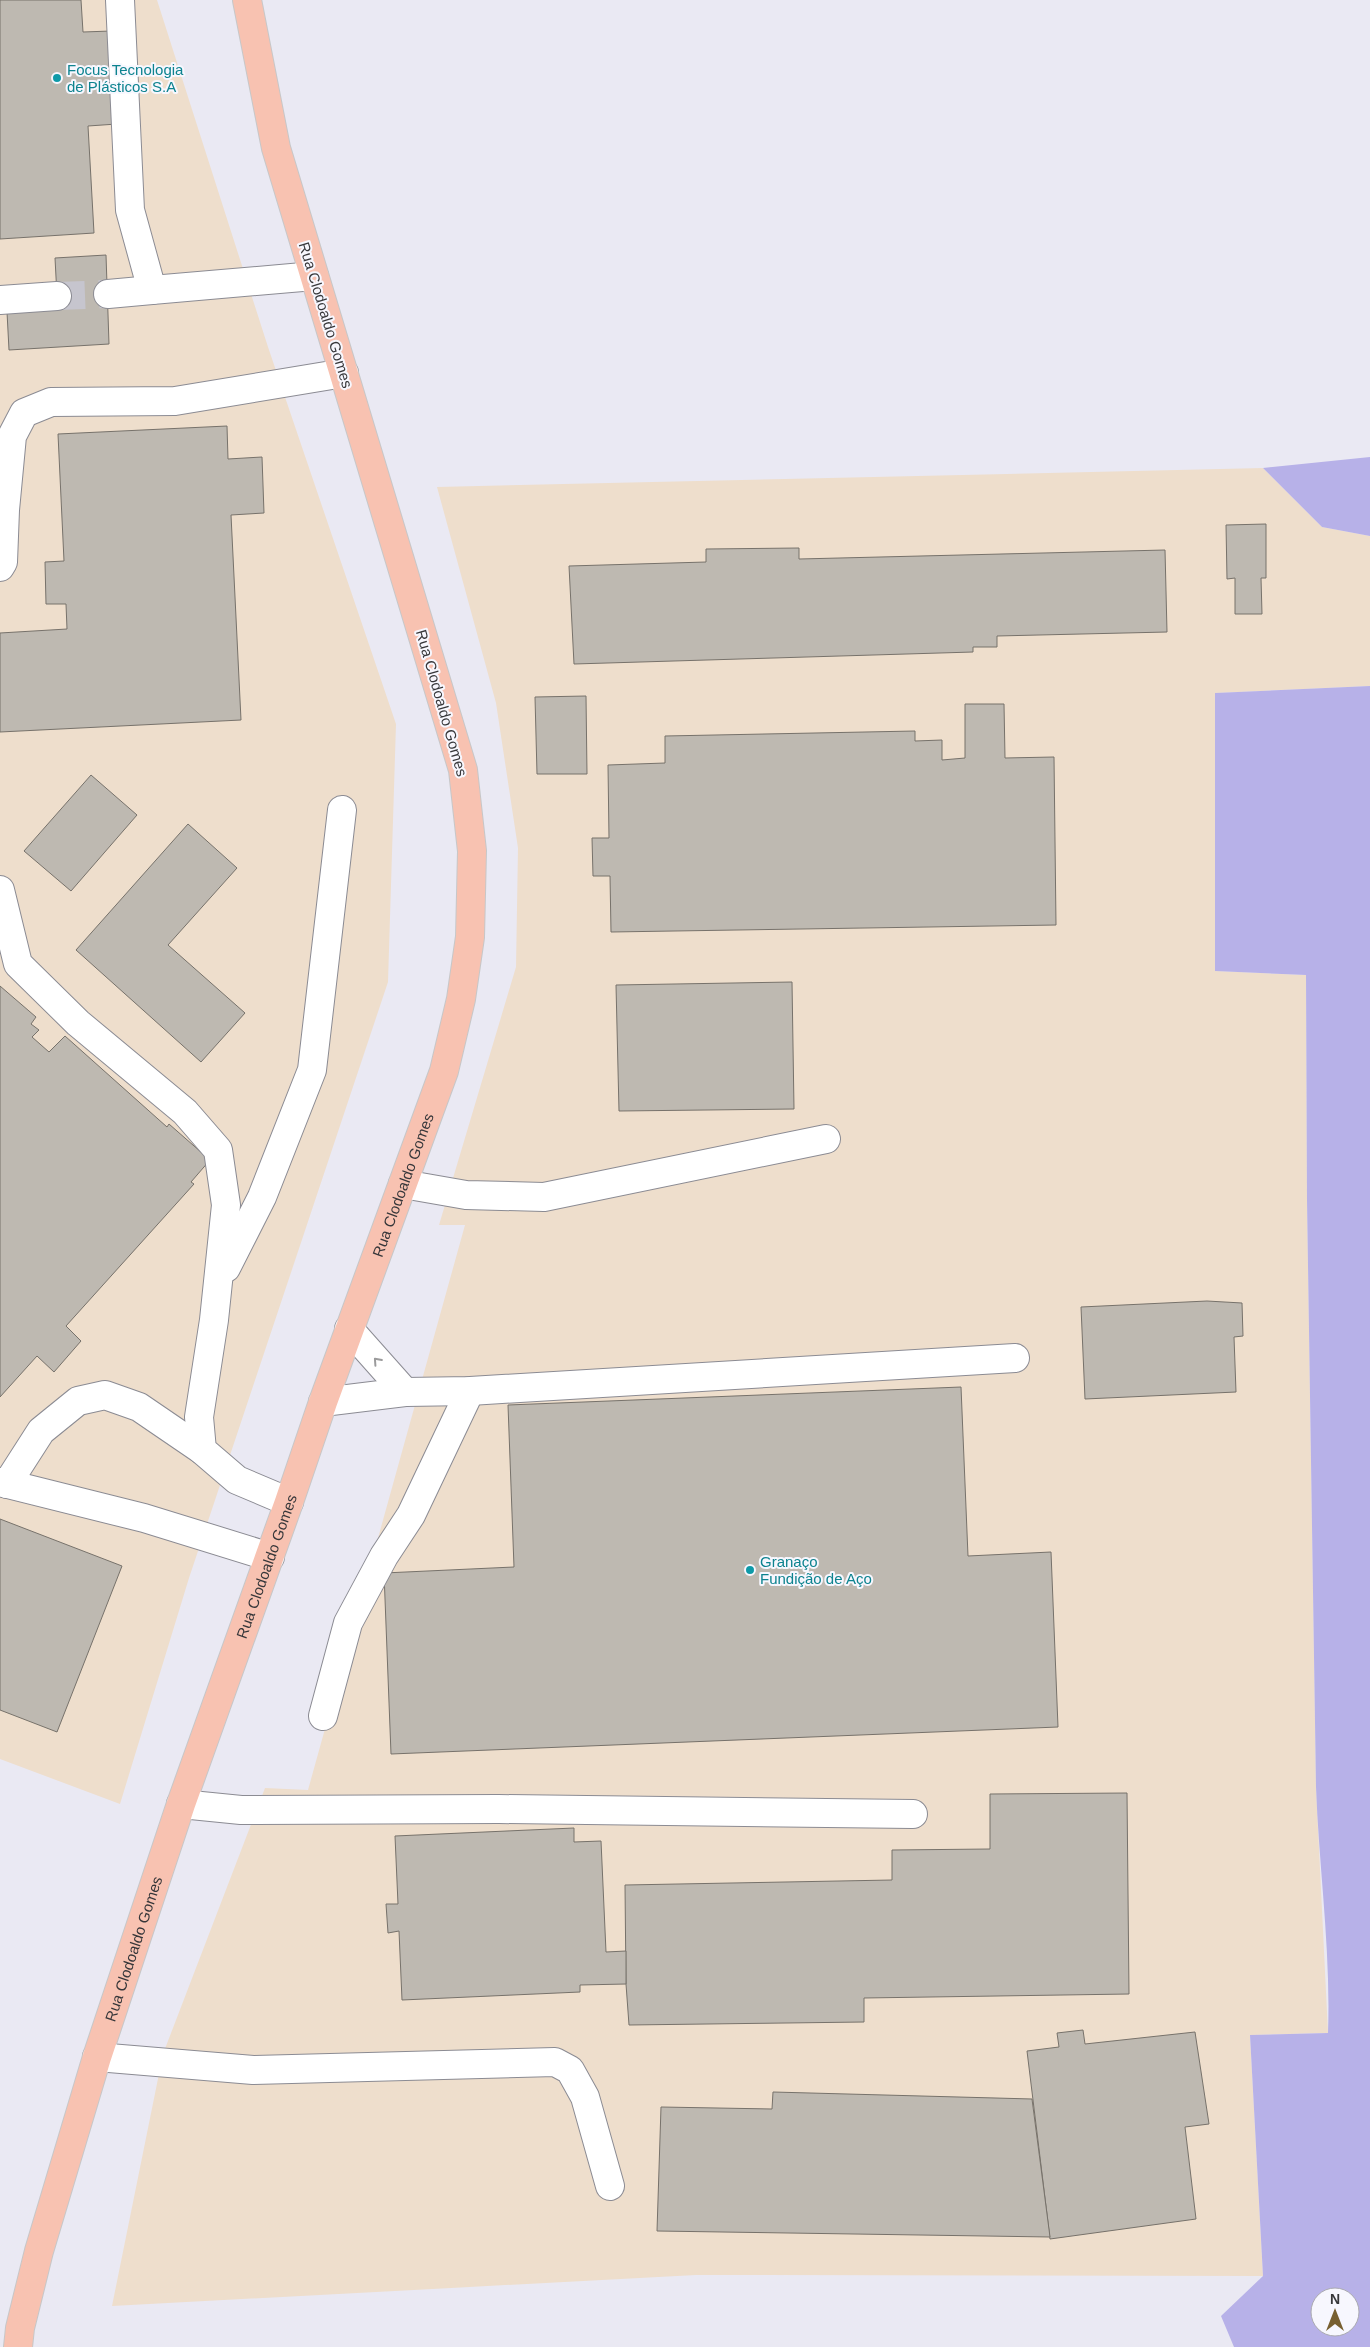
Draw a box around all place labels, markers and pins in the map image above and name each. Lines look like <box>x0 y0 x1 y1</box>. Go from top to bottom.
place label: Focus Tecnologia de Plásticos S.A <box>67 61 184 95</box>
marker: Focus Tecnologia de Plásticos S.A <box>51 72 63 84</box>
place label: Granaço Fundição de Aço <box>760 1553 872 1587</box>
marker: Granaço Fundição de Aço <box>744 1564 756 1576</box>

